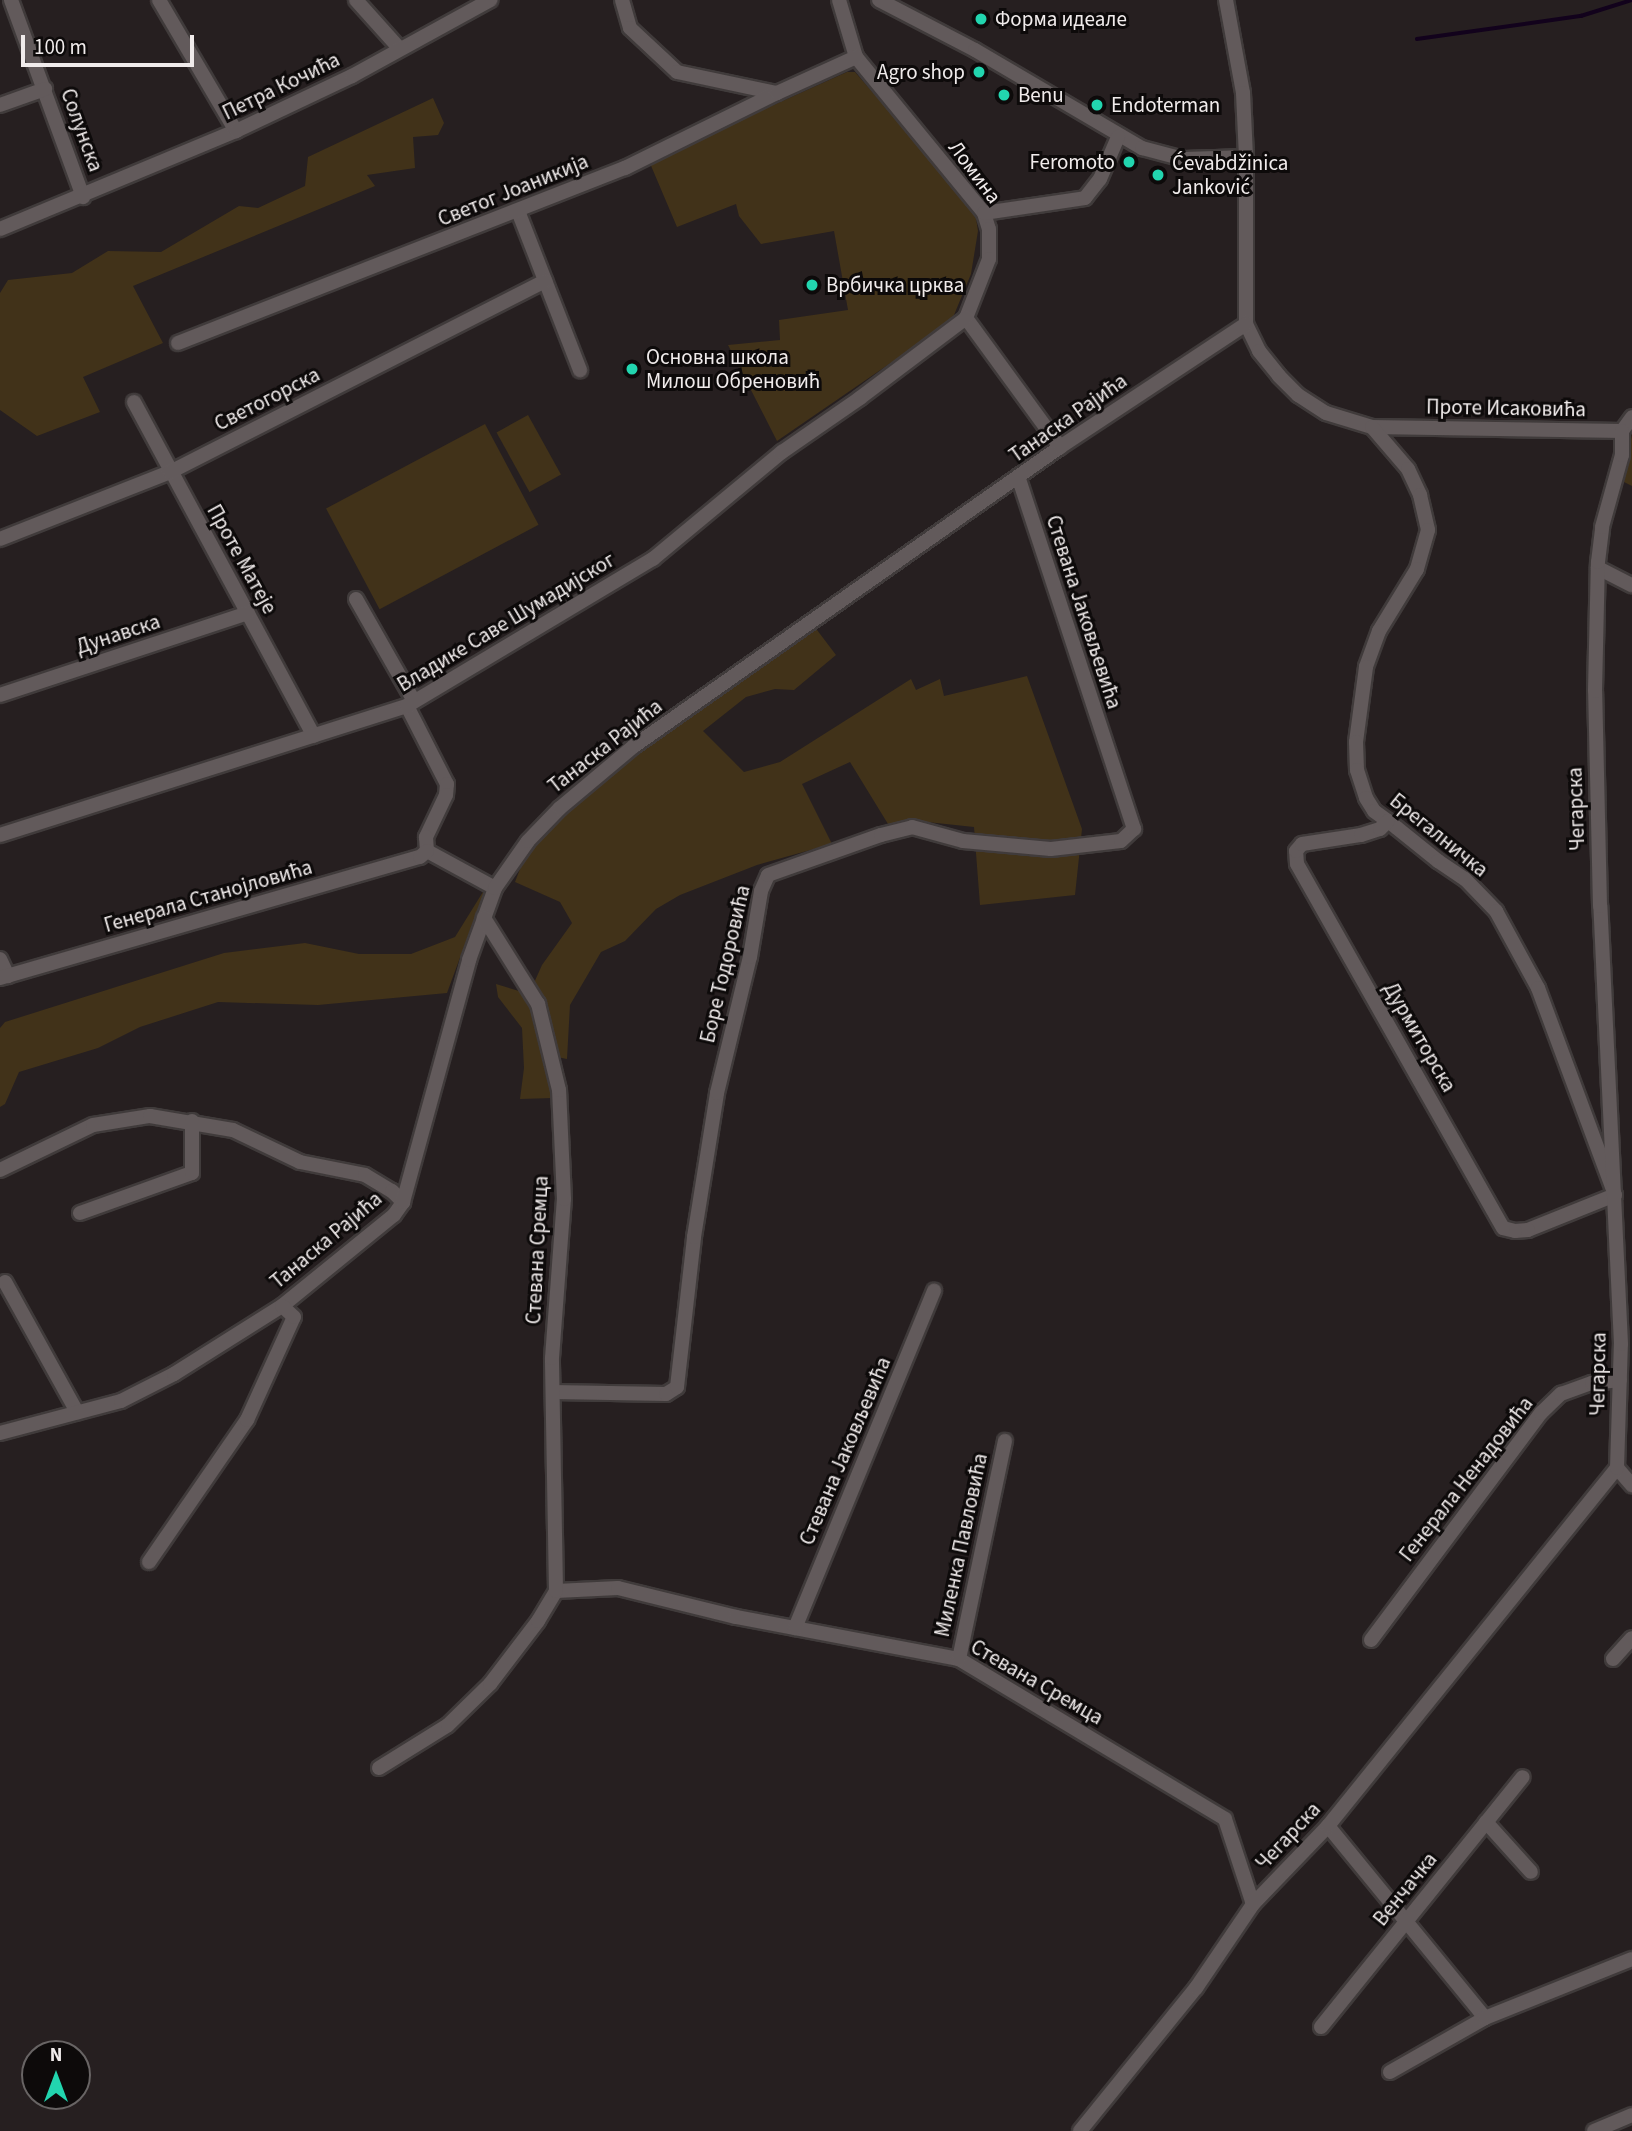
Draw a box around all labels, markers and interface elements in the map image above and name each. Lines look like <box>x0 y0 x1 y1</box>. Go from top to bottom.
place label: Форма идеале <box>995 6 1127 32</box>
marker: Форма идеале <box>973 11 989 27</box>
scale bar <box>24 21 198 65</box>
text: 100 m <box>34 32 87 62</box>
street label: Петра Кочића <box>218 47 344 125</box>
place label: Agro shop <box>877 59 965 85</box>
marker: Agro shop <box>971 64 987 80</box>
place label: Benu <box>1018 82 1064 108</box>
street label: Солунска <box>55 85 109 175</box>
marker: Benu <box>996 87 1012 103</box>
place label: Endoterman <box>1111 92 1220 118</box>
marker: Endoterman <box>1089 97 1105 113</box>
street label: Ломина <box>943 136 1007 208</box>
street label: Светог Јоаникија <box>434 148 592 232</box>
place label: Feromoto <box>1029 149 1115 175</box>
place label: Ćevabdžinica Janković <box>1172 150 1288 200</box>
marker: Feromoto <box>1121 154 1137 170</box>
marker: Ćevabdžinica Janković <box>1150 167 1166 183</box>
place label: Врбичка црква <box>826 272 964 298</box>
marker: Врбичка црква <box>804 277 820 293</box>
place label: Основна школа Милош Обреновић <box>646 344 820 394</box>
marker: Основна школа Милош Обреновић <box>624 361 640 377</box>
street label: Светогорска <box>210 362 324 436</box>
street label: Танаска Рајића <box>1004 368 1132 468</box>
street label: Проте Исаковића <box>1426 394 1586 422</box>
street label: Проте Матеје <box>202 500 282 618</box>
street label: Стевана Јаковљевића <box>1041 512 1127 712</box>
street label: Владике Саве Шумадијског <box>393 547 619 697</box>
street label: Дунавска <box>73 609 163 659</box>
street label: Танаска Рајића <box>543 694 667 798</box>
street label: Чегарска <box>1562 767 1590 851</box>
street label: Брегалничка <box>1385 788 1493 882</box>
street label: Генерала Станојловића <box>101 854 315 938</box>
street label: Боре Тодоровића <box>695 883 755 1045</box>
street label: Дурмиторска <box>1378 977 1462 1097</box>
street label: Стевана Сремца <box>521 1175 553 1325</box>
street label: Танаска Рајића <box>265 1186 387 1294</box>
street label: Чегарска <box>1585 1332 1611 1416</box>
street label: Стевана Јаковљевића <box>794 1353 896 1549</box>
street label: Генерала Ненадовића <box>1394 1392 1538 1566</box>
street label: Миленка Павловића <box>929 1451 993 1639</box>
street label: Стевана Сремца <box>966 1634 1108 1730</box>
street label: Чегарска <box>1250 1797 1326 1875</box>
street label: Венчачка <box>1368 1847 1442 1931</box>
north arrow <box>21 2040 91 2110</box>
text: N <box>50 2042 62 2069</box>

